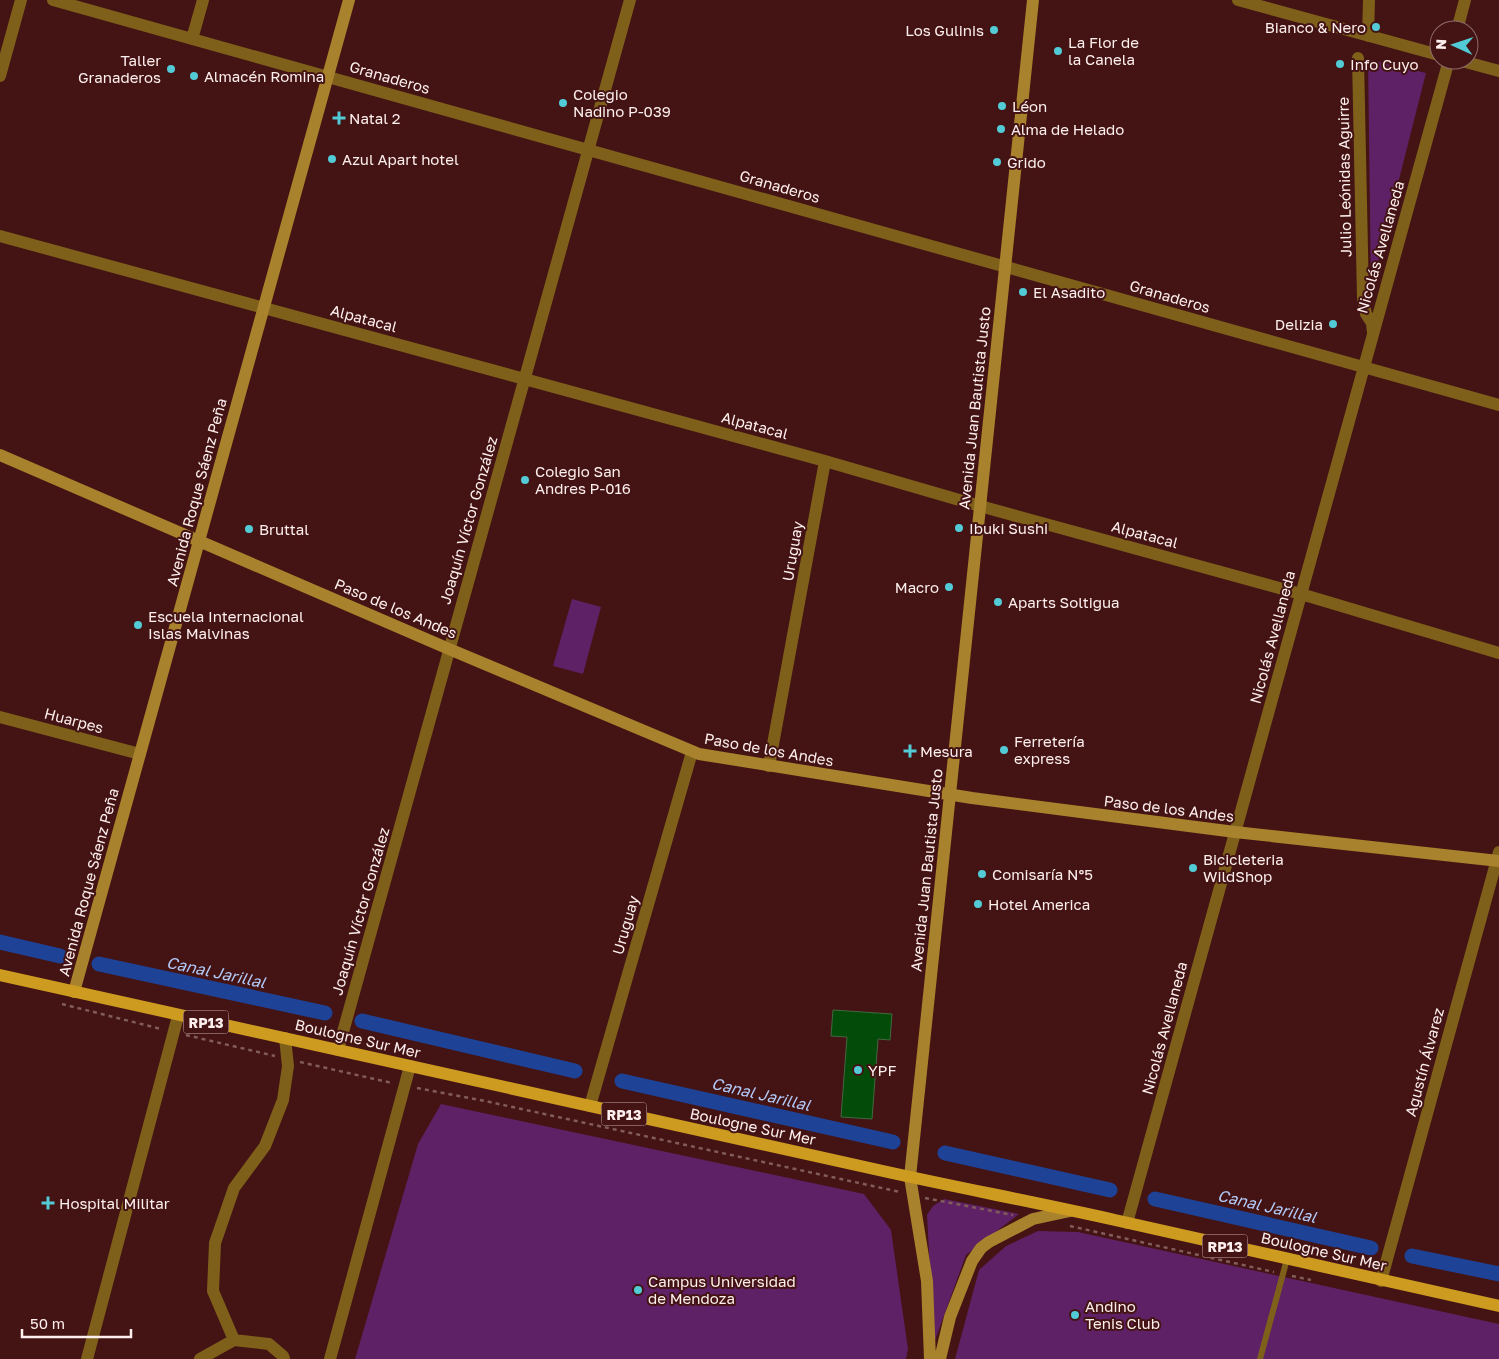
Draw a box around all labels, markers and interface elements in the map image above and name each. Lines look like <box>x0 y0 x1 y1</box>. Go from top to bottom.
place label: Bianco & Nero <box>1265 18 1366 36</box>
north arrow <box>1429 20 1479 70</box>
place label: Los Gulinis <box>905 21 984 39</box>
marker: Bianco & Nero <box>1370 21 1382 33</box>
marker: Los Gulinis <box>988 24 1000 36</box>
place label: La Flor de la Canela <box>1068 33 1139 68</box>
text: N <box>1432 39 1449 50</box>
marker: La Flor de la Canela <box>1052 45 1064 57</box>
place label: Taller Granaderos <box>78 51 161 86</box>
place label: Info Cuyo <box>1350 55 1418 73</box>
street label: Granaderos <box>348 57 432 97</box>
marker: Info Cuyo <box>1334 58 1346 70</box>
marker: Taller Granaderos <box>165 63 177 75</box>
place label: Almacén Romina <box>204 67 324 85</box>
marker: Almacén Romina <box>188 70 200 82</box>
place label: Colegio Nadino P-039 <box>573 85 671 120</box>
street label: Julio Leónidas Aguirre <box>1334 96 1354 257</box>
marker: Colegio Nadino P-039 <box>557 97 569 109</box>
place label: Léon <box>1012 97 1047 115</box>
marker: Léon <box>996 100 1008 112</box>
place label: Natal 2 <box>349 109 400 127</box>
marker: Natal 2 <box>333 112 345 124</box>
place label: Alma de Helado <box>1011 120 1124 138</box>
marker: Alma de Helado <box>995 123 1007 135</box>
place label: Azul Apart hotel <box>342 150 459 168</box>
marker: Azul Apart hotel <box>326 153 338 165</box>
place label: Grido <box>1007 153 1046 171</box>
marker: Grido <box>991 156 1003 168</box>
street label: Granaderos <box>738 166 822 206</box>
street label: Nicolás Avellaneda <box>1352 179 1408 315</box>
street label: Granaderos <box>1128 276 1212 316</box>
place label: El Asadito <box>1033 283 1105 301</box>
marker: El Asadito <box>1017 286 1029 298</box>
street label: Alpatacal <box>329 301 399 336</box>
street label: Avenida Juan Bautista Justo <box>954 306 994 510</box>
place label: Delizia <box>1275 315 1323 333</box>
marker: Delizia <box>1327 318 1339 330</box>
street label: Avenida Roque Sáenz Peña <box>162 396 230 588</box>
street label: Alpatacal <box>720 408 790 443</box>
street label: Joaquín Víctor González <box>435 434 501 606</box>
place label: Colegio San Andres P-016 <box>535 462 631 497</box>
marker: Colegio San Andres P-016 <box>519 474 531 486</box>
street label: Alpatacal <box>1110 517 1180 552</box>
street label: Uruguay <box>778 519 806 582</box>
place label: Ibuki Sushi <box>969 519 1048 537</box>
place label: Bruttal <box>259 520 309 538</box>
marker: Ibuki Sushi <box>953 522 965 534</box>
marker: Bruttal <box>243 523 255 535</box>
street label: Nicolás Avellaneda <box>1246 568 1298 706</box>
street label: Paso de los Andes <box>332 574 460 642</box>
place label: Macro <box>895 578 939 596</box>
marker: Macro <box>943 581 955 593</box>
place label: Aparts Soltigua <box>1008 593 1120 611</box>
marker: Aparts Soltigua <box>992 596 1004 608</box>
place label: Escuela Internacional Islas Malvinas <box>148 607 304 642</box>
marker: Escuela Internacional Islas Malvinas <box>132 619 144 631</box>
street label: Huarpes <box>42 703 106 737</box>
street label: Paso de los Andes <box>703 729 835 769</box>
place label: Ferretería express <box>1014 732 1085 767</box>
place label: Mesura <box>920 742 973 760</box>
marker: Ferretería express <box>998 744 1010 756</box>
marker: Mesura <box>904 745 916 757</box>
street label: Avenida Juan Bautista Justo <box>906 768 946 972</box>
street label: Avenida Roque Sáenz Peña <box>54 786 122 978</box>
street label: Paso de los Andes <box>1103 791 1235 825</box>
street label: Joaquín Víctor González <box>327 825 393 997</box>
place label: Bicicleteria WildShop <box>1203 850 1284 885</box>
marker: Bicicleteria WildShop <box>1187 862 1199 874</box>
place label: Comisaría N°5 <box>992 865 1093 883</box>
marker: Comisaría N°5 <box>976 868 988 880</box>
street label: Uruguay <box>608 893 642 957</box>
place label: Hotel America <box>988 895 1090 913</box>
marker: Hotel America <box>972 898 984 910</box>
water label: Canal Jarillal <box>165 952 268 992</box>
street label: Nicolás Avellaneda <box>1138 959 1190 1097</box>
street label: Agustín Álvarez <box>1401 1005 1447 1118</box>
road number: RP13 <box>184 1010 228 1034</box>
street label: Boulogne Sur Mer <box>293 1015 423 1061</box>
place label: YPF <box>868 1061 896 1079</box>
marker: YPF <box>852 1064 864 1076</box>
water label: Canal Jarillal <box>710 1073 813 1115</box>
road number: RP13 <box>602 1102 646 1126</box>
street label: Boulogne Sur Mer <box>688 1104 818 1148</box>
water label: Canal Jarillal <box>1216 1185 1319 1227</box>
place label: Hospital Militar <box>59 1194 170 1212</box>
marker: Hospital Militar <box>41 1196 55 1210</box>
street label: Boulogne Sur Mer <box>1259 1228 1389 1274</box>
road number: RP13 <box>1202 1234 1248 1258</box>
place label: Campus Universidad de Mendoza <box>648 1272 796 1307</box>
marker: Campus Universidad de Mendoza <box>632 1284 644 1296</box>
place label: Andino Tenis Club <box>1085 1297 1160 1332</box>
scale bar <box>22 1306 131 1338</box>
marker: Andino Tenis Club <box>1069 1309 1081 1321</box>
text: 50 m <box>30 1314 65 1332</box>

